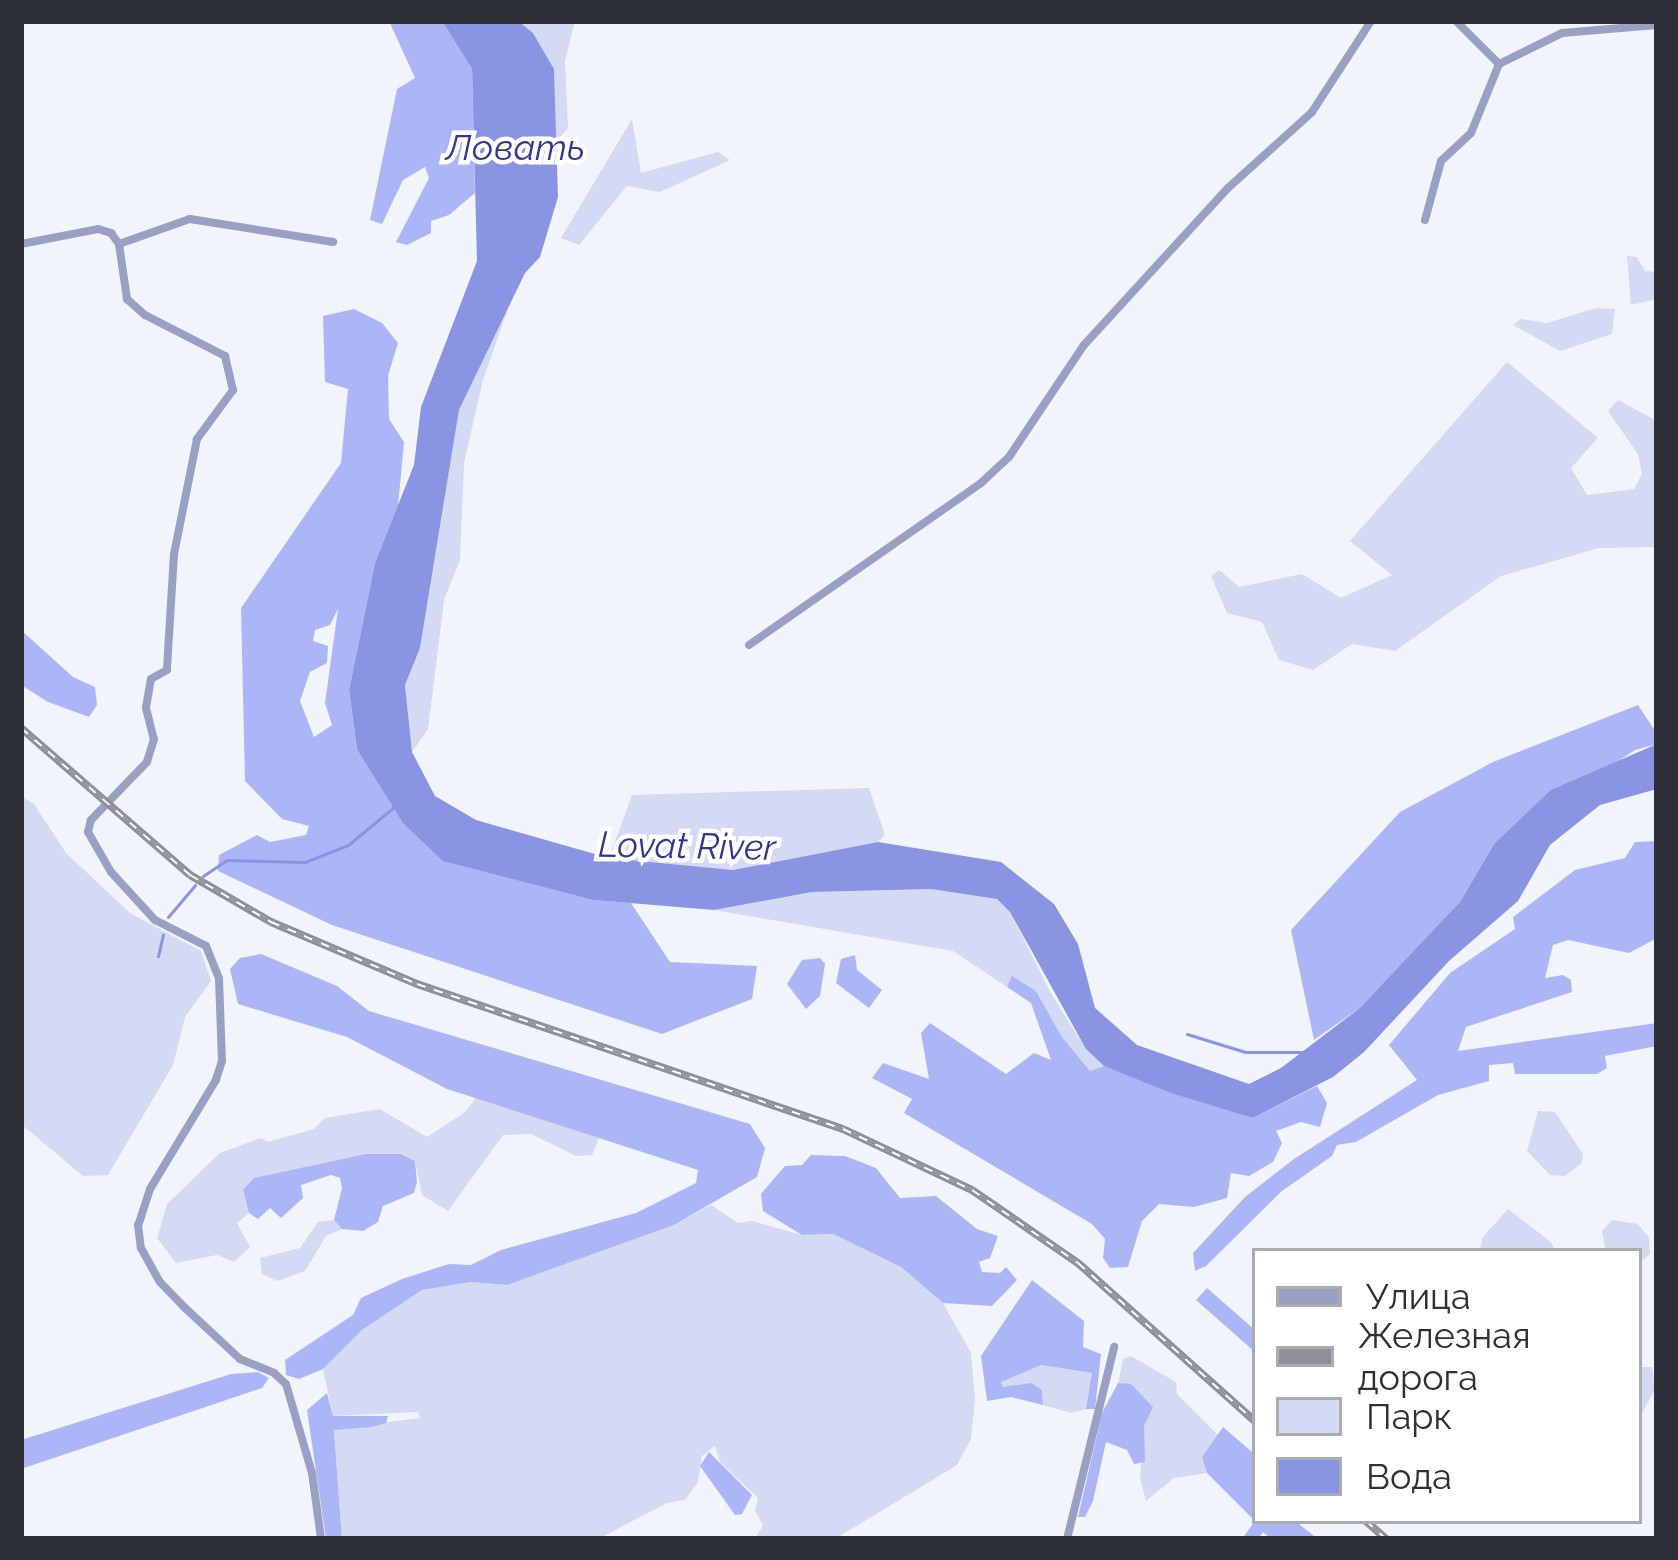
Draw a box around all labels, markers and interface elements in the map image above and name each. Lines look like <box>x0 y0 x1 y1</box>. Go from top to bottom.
water label: Ловать <box>445 126 585 170</box>
water label: Lovat River <box>598 823 776 869</box>
legend <box>1252 1248 1642 1524</box>
text: Улица <box>1366 1275 1471 1317</box>
text: Железная дорога <box>1358 1314 1531 1398</box>
text: Парк <box>1366 1395 1452 1437</box>
text: Вода <box>1366 1455 1452 1497</box>

